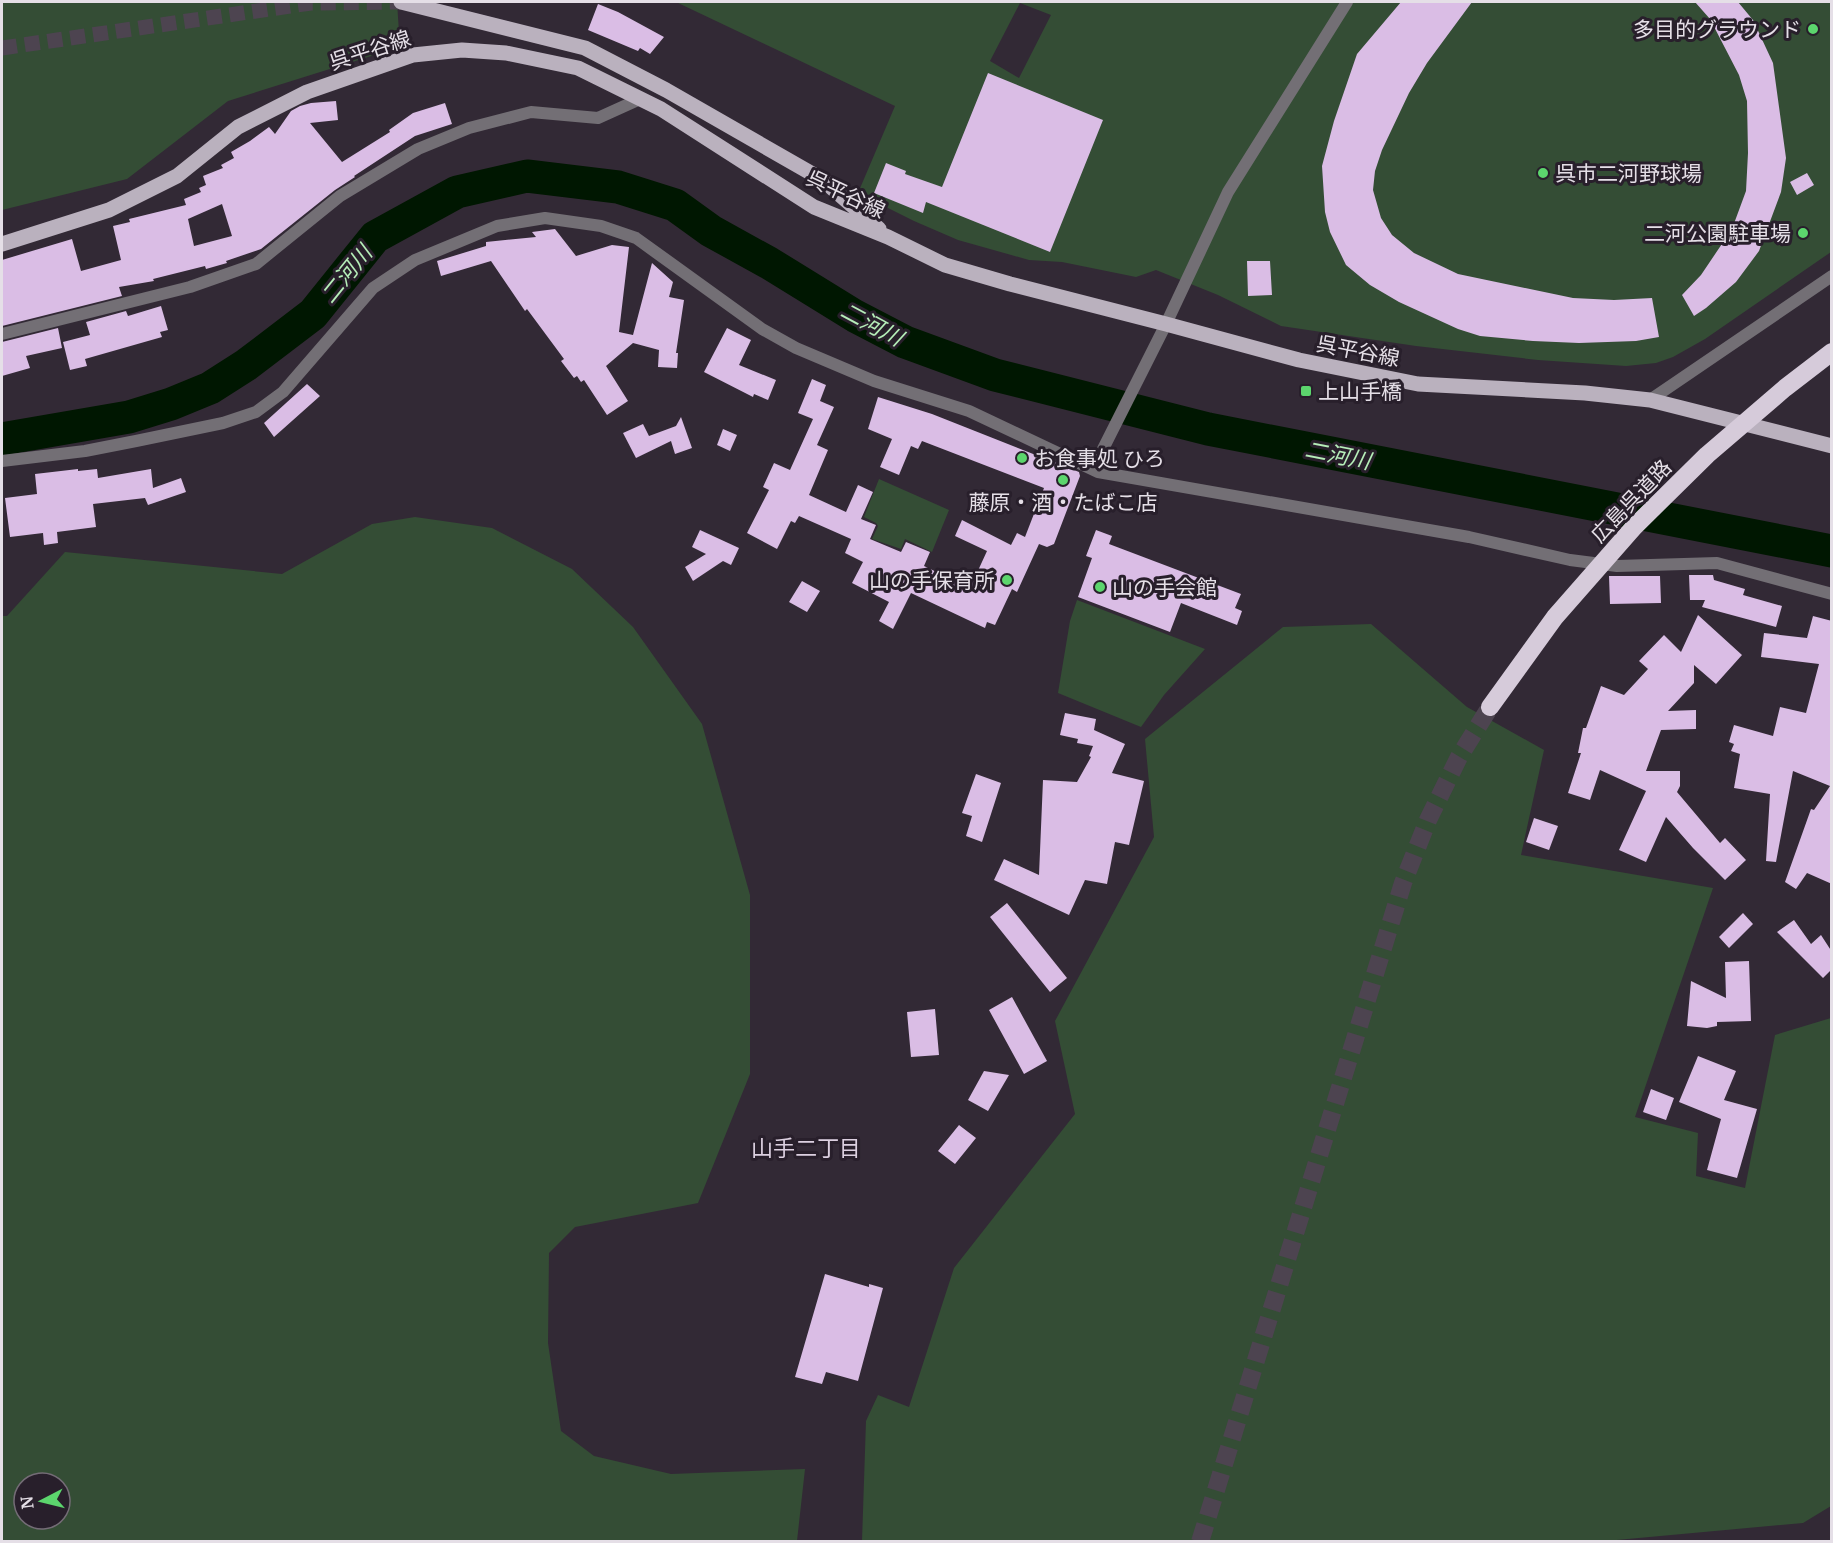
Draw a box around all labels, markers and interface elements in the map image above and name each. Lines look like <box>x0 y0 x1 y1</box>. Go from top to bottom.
place label: 多目的グラウンド <box>1633 16 1801 43</box>
marker: 多目的グラウンド <box>1806 22 1820 36</box>
street label: 呉平谷線 <box>326 24 414 76</box>
place label: 呉市二河野球場 <box>1555 160 1702 187</box>
street label: 呉平谷線 <box>802 164 890 224</box>
marker: 呉市二河野球場 <box>1536 166 1550 180</box>
place label: 二河公園駐車場 <box>1644 220 1791 247</box>
marker: 二河公園駐車場 <box>1796 226 1810 240</box>
water label: 二河川 <box>314 238 379 308</box>
water label: 二河川 <box>836 296 909 353</box>
street label: 呉平谷線 <box>1314 330 1402 372</box>
place label: 上山手橋 <box>1318 378 1402 405</box>
marker: 上山手橋 <box>1299 384 1313 398</box>
water label: 二河川 <box>1303 435 1375 475</box>
place label: お食事処 ひろ <box>1034 445 1165 472</box>
marker: お食事処 ひろ <box>1015 451 1029 465</box>
street label: 広島呉道路 <box>1585 454 1677 548</box>
marker: 藤原・酒・たばこ店 <box>1056 473 1070 487</box>
place label: 藤原・酒・たばこ店 <box>969 489 1158 516</box>
place label: 山の手保育所 <box>869 567 995 594</box>
marker: 山の手保育所 <box>1000 573 1014 587</box>
place label: 山の手会館 <box>1112 574 1217 601</box>
marker: 山の手会館 <box>1093 580 1107 594</box>
district label: 山手二丁目 <box>751 1134 861 1162</box>
north arrow <box>12 1471 72 1531</box>
text: N <box>16 1495 38 1510</box>

